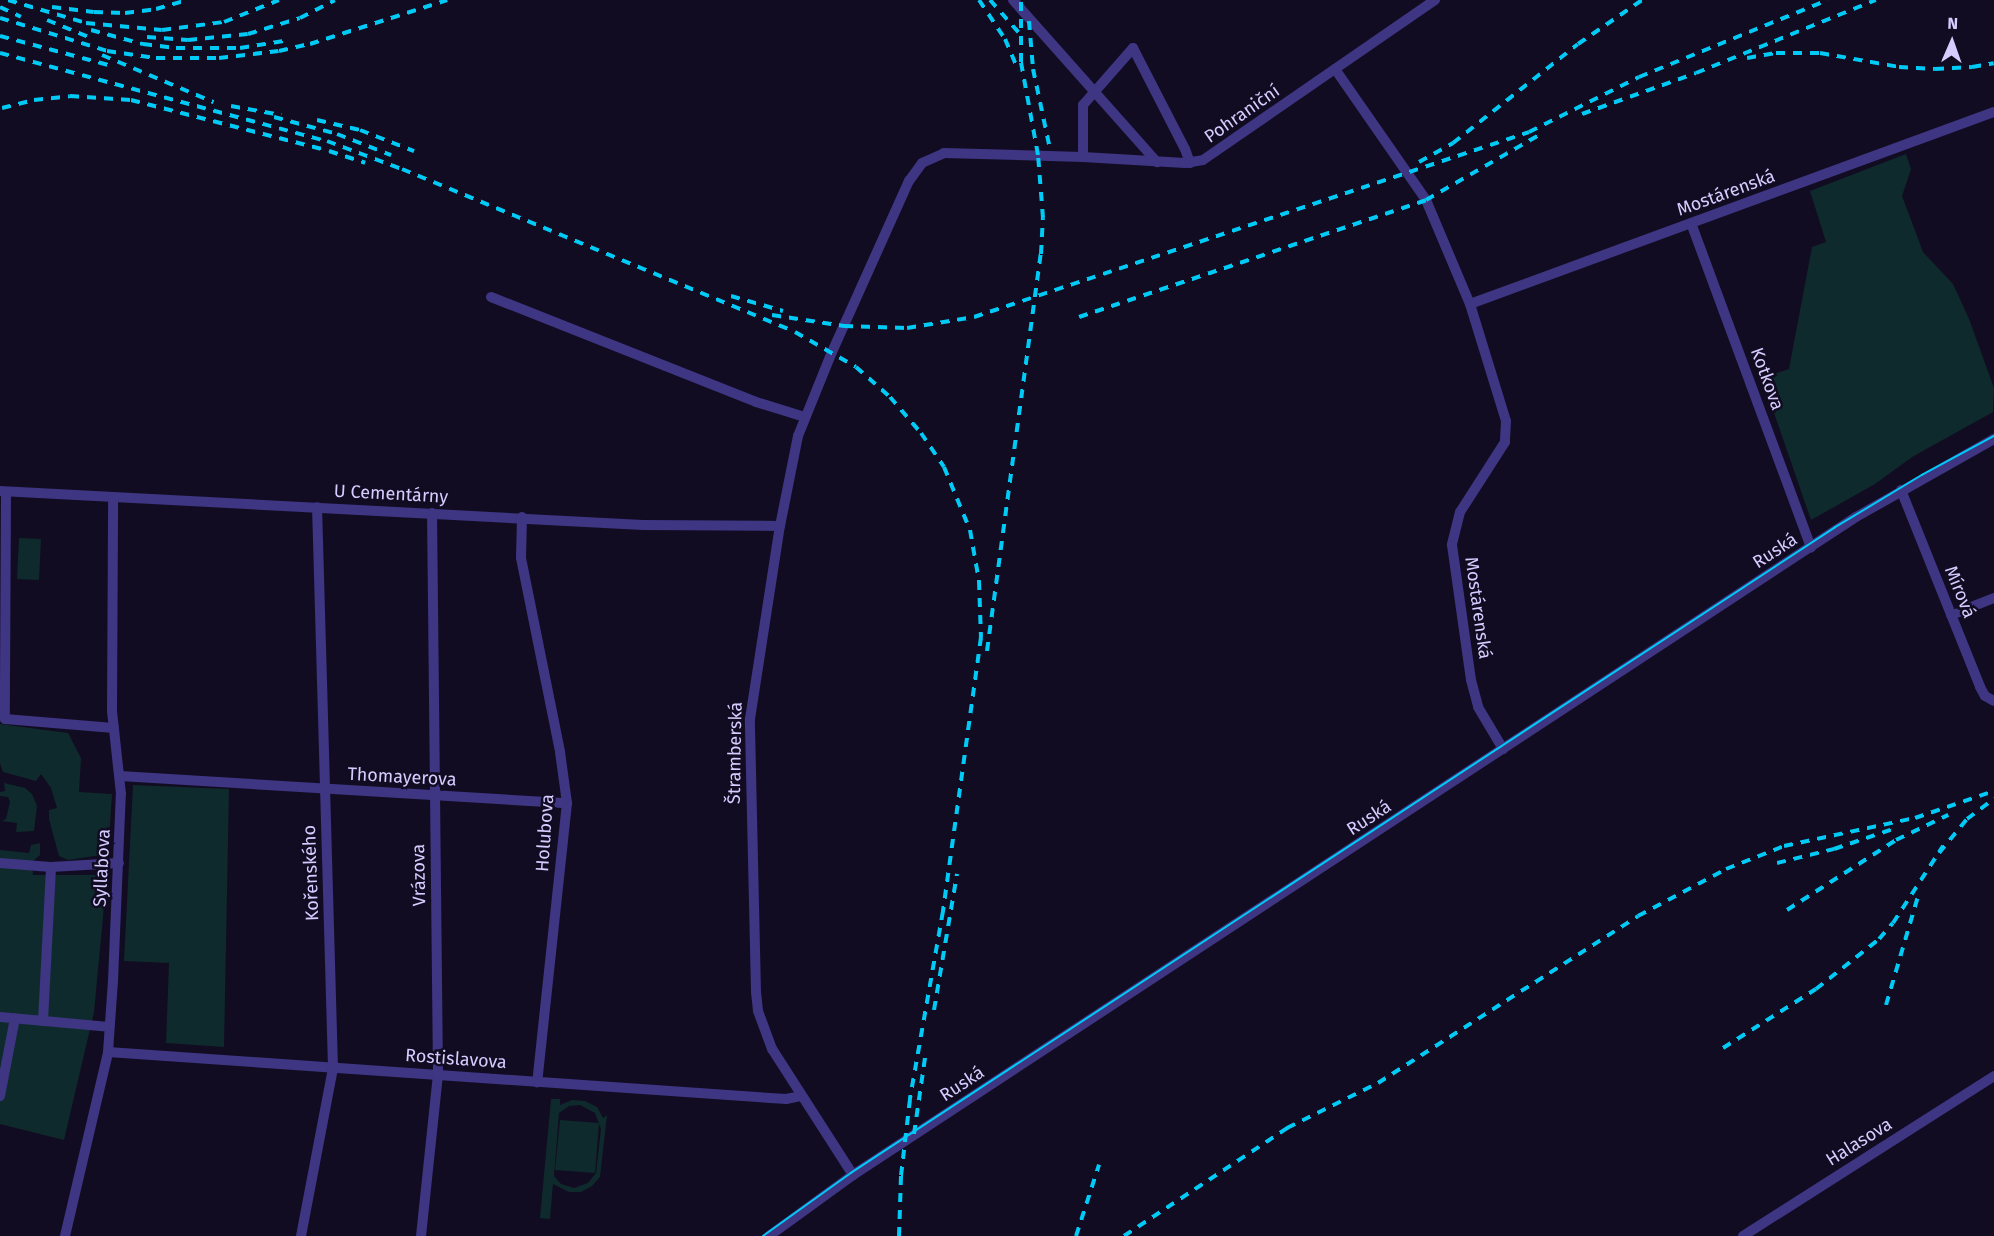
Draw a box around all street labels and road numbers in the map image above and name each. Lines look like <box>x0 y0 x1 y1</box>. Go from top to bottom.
street label: Pohraniční <box>1200 80 1284 148</box>
street label: Mostárenská <box>1674 165 1778 221</box>
street label: Kotkova <box>1746 345 1788 413</box>
street label: U Cementárny <box>333 480 449 508</box>
street label: Ruská <box>1749 529 1801 573</box>
street label: Mostárenská <box>1460 556 1496 660</box>
street label: Mírová <box>1940 563 1980 621</box>
street label: Štramberská <box>723 702 747 804</box>
street label: Thomayerova <box>347 763 457 791</box>
street label: Holubova <box>532 793 558 873</box>
street label: Ruská <box>1343 796 1395 840</box>
street label: Kořenského <box>299 825 323 921</box>
street label: Syllabova <box>89 828 115 908</box>
street label: Vrázova <box>408 844 430 906</box>
street label: Rostislavova <box>404 1045 508 1073</box>
street label: Ruská <box>936 1062 988 1106</box>
street label: Halasova <box>1822 1113 1896 1171</box>

